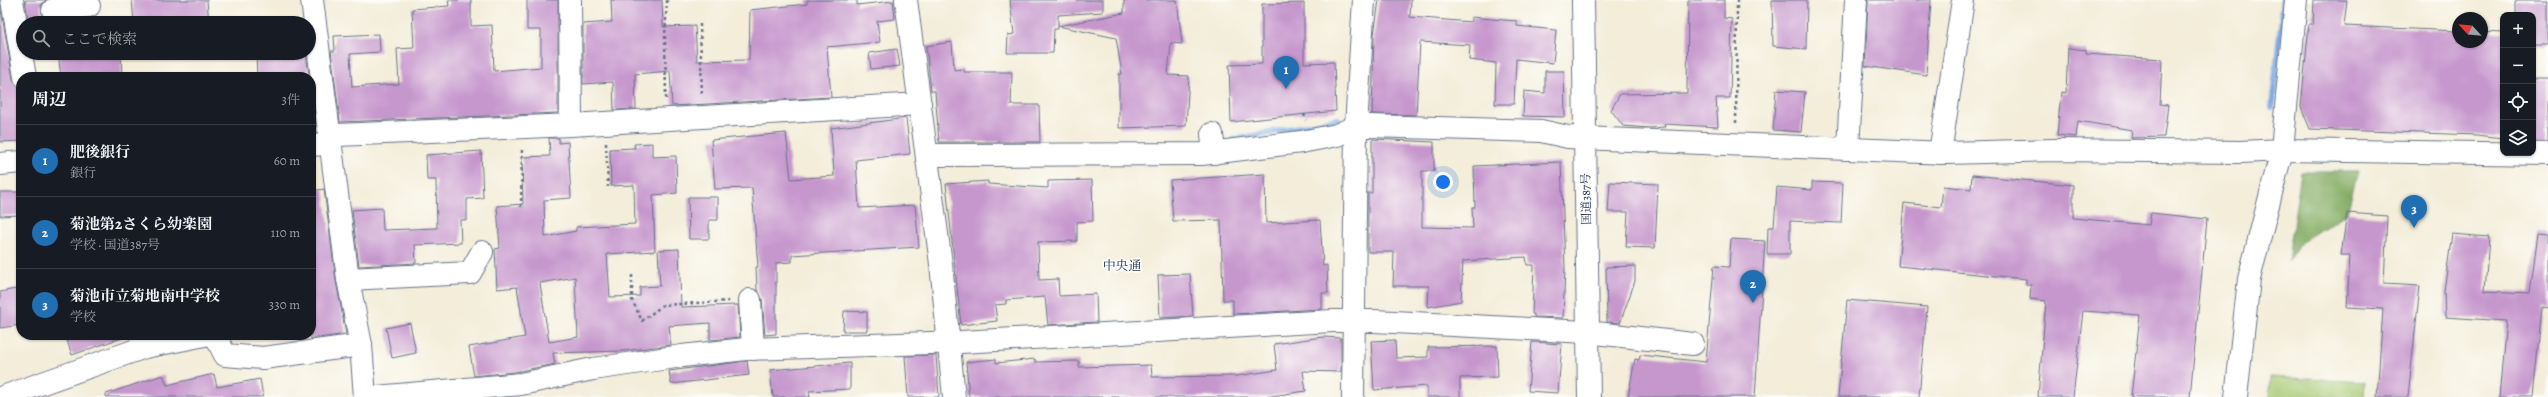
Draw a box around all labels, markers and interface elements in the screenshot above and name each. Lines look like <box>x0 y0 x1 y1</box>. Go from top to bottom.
north arrow <box>2452 12 2488 48</box>
map controls <box>2500 12 2536 156</box>
button: + <box>2500 12 2536 48</box>
search box <box>16 16 316 60</box>
icon: search <box>30 27 52 49</box>
text: ここで検索 <box>62 29 137 49</box>
button: − <box>2500 48 2536 84</box>
pin: 1 <box>1273 56 1299 89</box>
button: locate <box>2500 84 2536 120</box>
text: 周辺 <box>32 88 66 111</box>
text: 3件 <box>282 91 300 108</box>
button: layers <box>2500 120 2536 156</box>
text: 肥後銀行 <box>70 142 130 162</box>
text: 1 <box>43 152 47 169</box>
text: 60 m <box>274 152 300 169</box>
text: 銀行 <box>70 164 96 181</box>
your location <box>1433 172 1453 192</box>
street label: 国道387号 <box>1578 173 1594 225</box>
pin: 3 <box>2401 195 2427 228</box>
text: 菊池第2さくら幼楽園 <box>70 214 212 234</box>
text: 2 <box>42 224 48 241</box>
text: 110 m <box>271 224 300 241</box>
text: 学校 · 国道387号 <box>70 236 160 253</box>
district label: 中央通 <box>1102 257 1142 274</box>
pin: 2 <box>1740 270 1766 303</box>
text: 菊池市立菊地南中学校 <box>70 286 220 306</box>
text: 3 <box>42 296 48 313</box>
text: 330 m <box>269 296 300 313</box>
text: 学校 <box>70 308 96 325</box>

